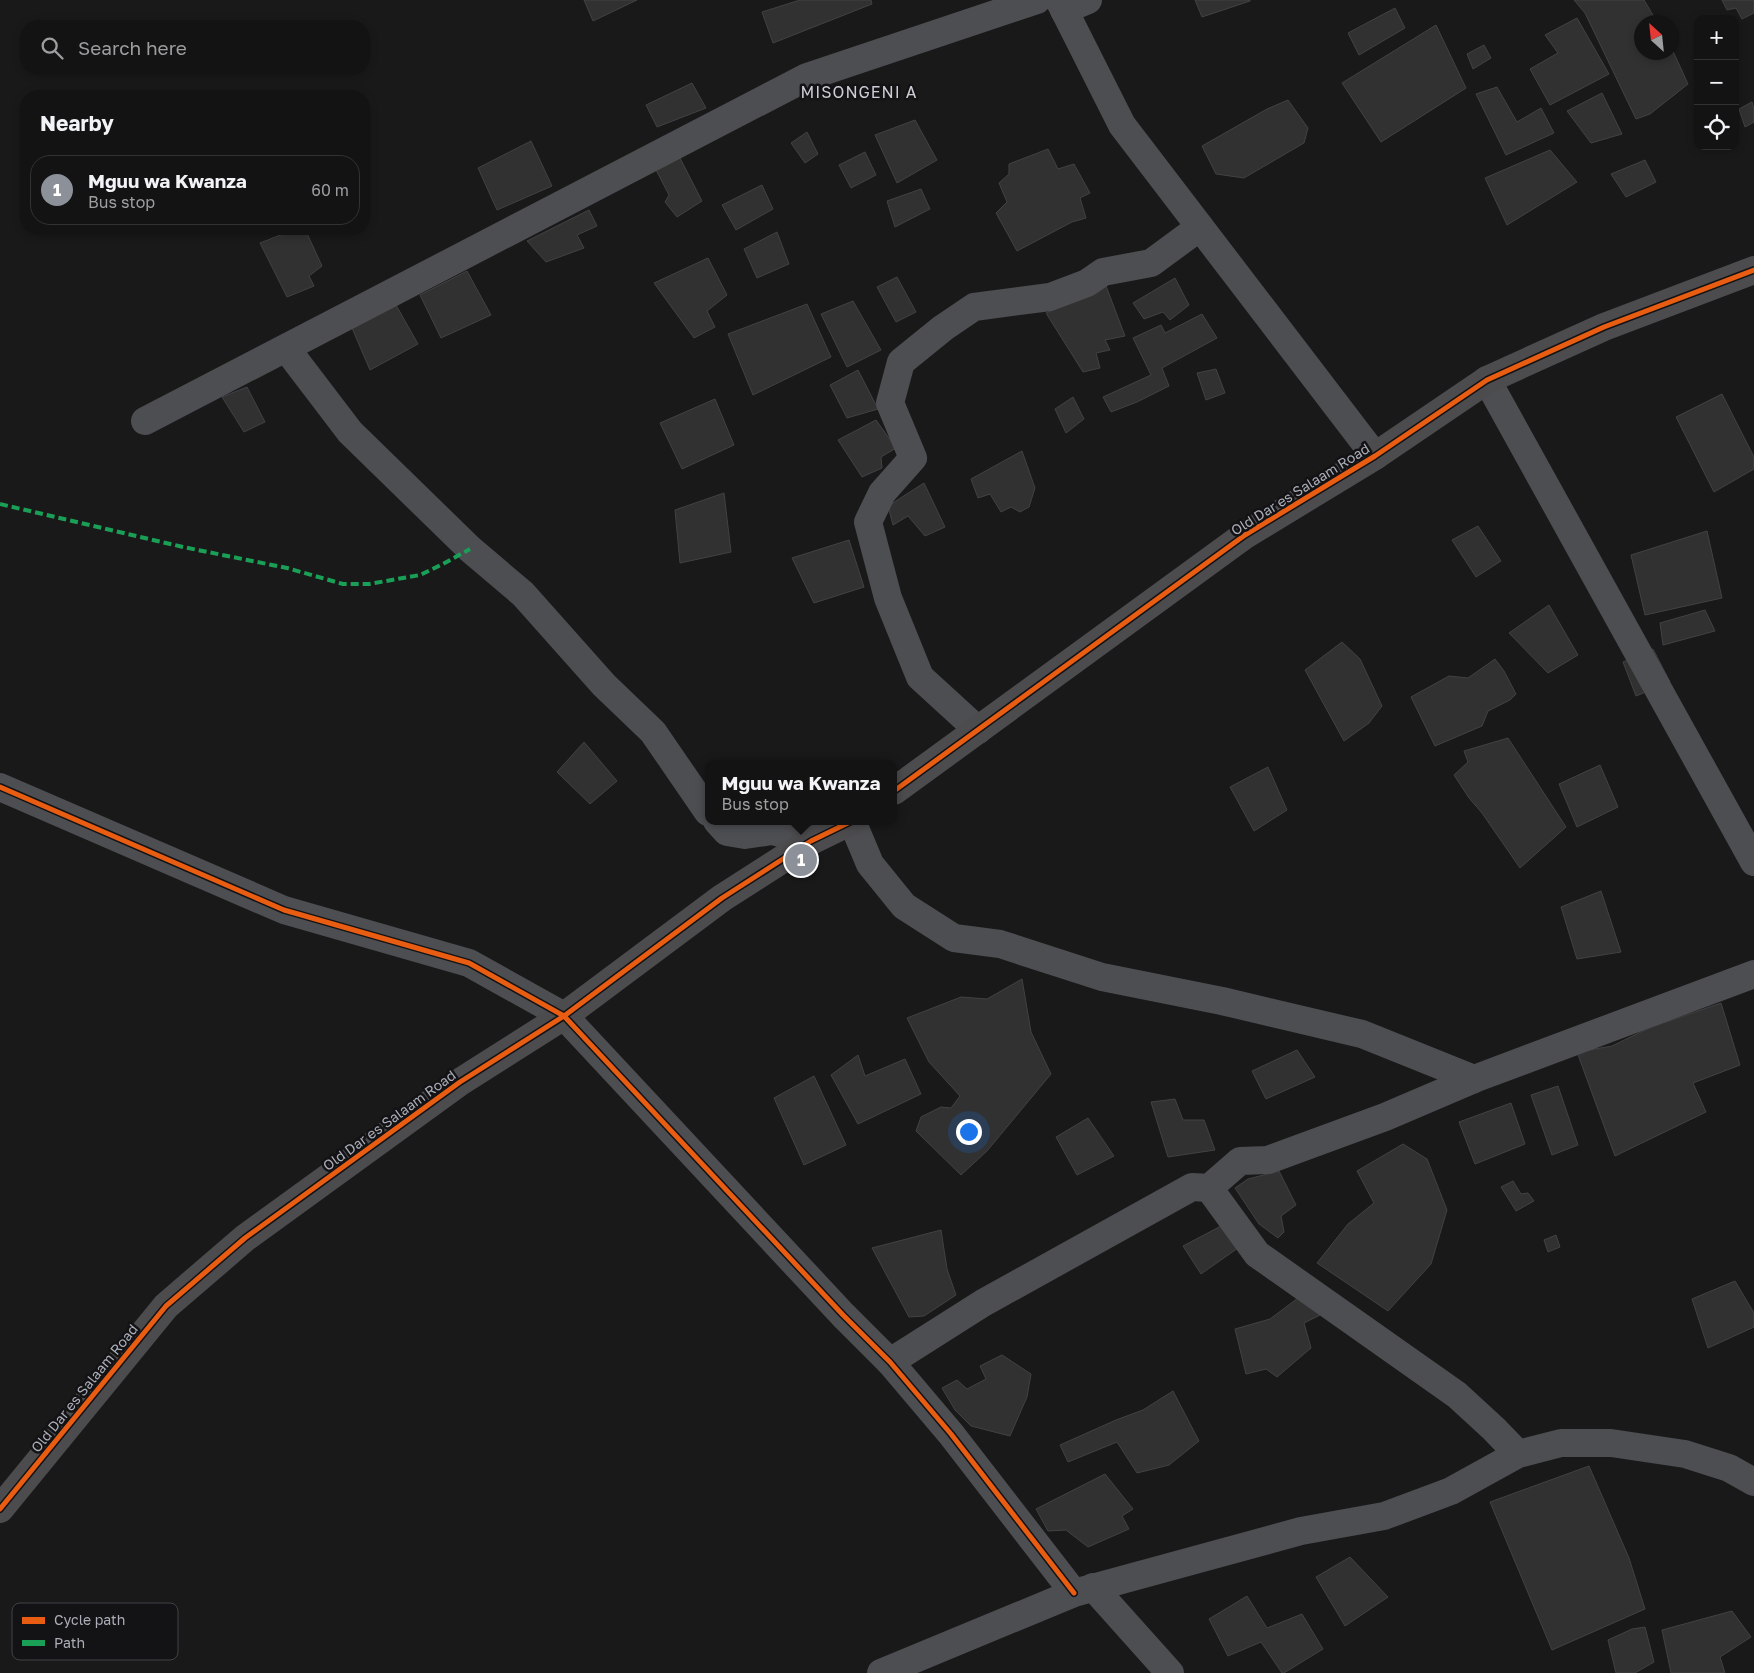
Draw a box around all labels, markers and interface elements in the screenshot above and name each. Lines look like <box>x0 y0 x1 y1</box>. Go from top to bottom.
north arrow <box>1634 15 1679 60</box>
map controls <box>1694 15 1739 150</box>
button: + <box>1694 15 1739 60</box>
search box <box>20 20 370 75</box>
icon: search <box>38 34 66 62</box>
text: Search here <box>78 36 187 59</box>
button: − <box>1694 60 1739 105</box>
district label: MISONGENI A <box>801 82 917 102</box>
button: locate <box>1694 105 1739 150</box>
text: Nearby <box>40 110 114 136</box>
text: Mguu wa Kwanza <box>88 169 247 192</box>
text: 1 <box>53 180 61 200</box>
text: 60 m <box>311 180 349 200</box>
text: Bus stop <box>88 192 155 212</box>
street label: Old Dar es Salaam Road <box>1228 439 1372 539</box>
popup <box>705 760 897 825</box>
text: Mguu wa Kwanza <box>722 771 880 794</box>
text: Bus stop <box>722 794 789 814</box>
pin: 1 <box>785 841 817 879</box>
street label: Old Dar es Salaam Road <box>319 1066 459 1174</box>
your location <box>956 1119 982 1145</box>
street label: Old Dar es Salaam Road <box>27 1321 141 1455</box>
legend <box>12 1603 178 1660</box>
text: Cycle path <box>54 1611 125 1628</box>
text: Path <box>54 1634 85 1651</box>

